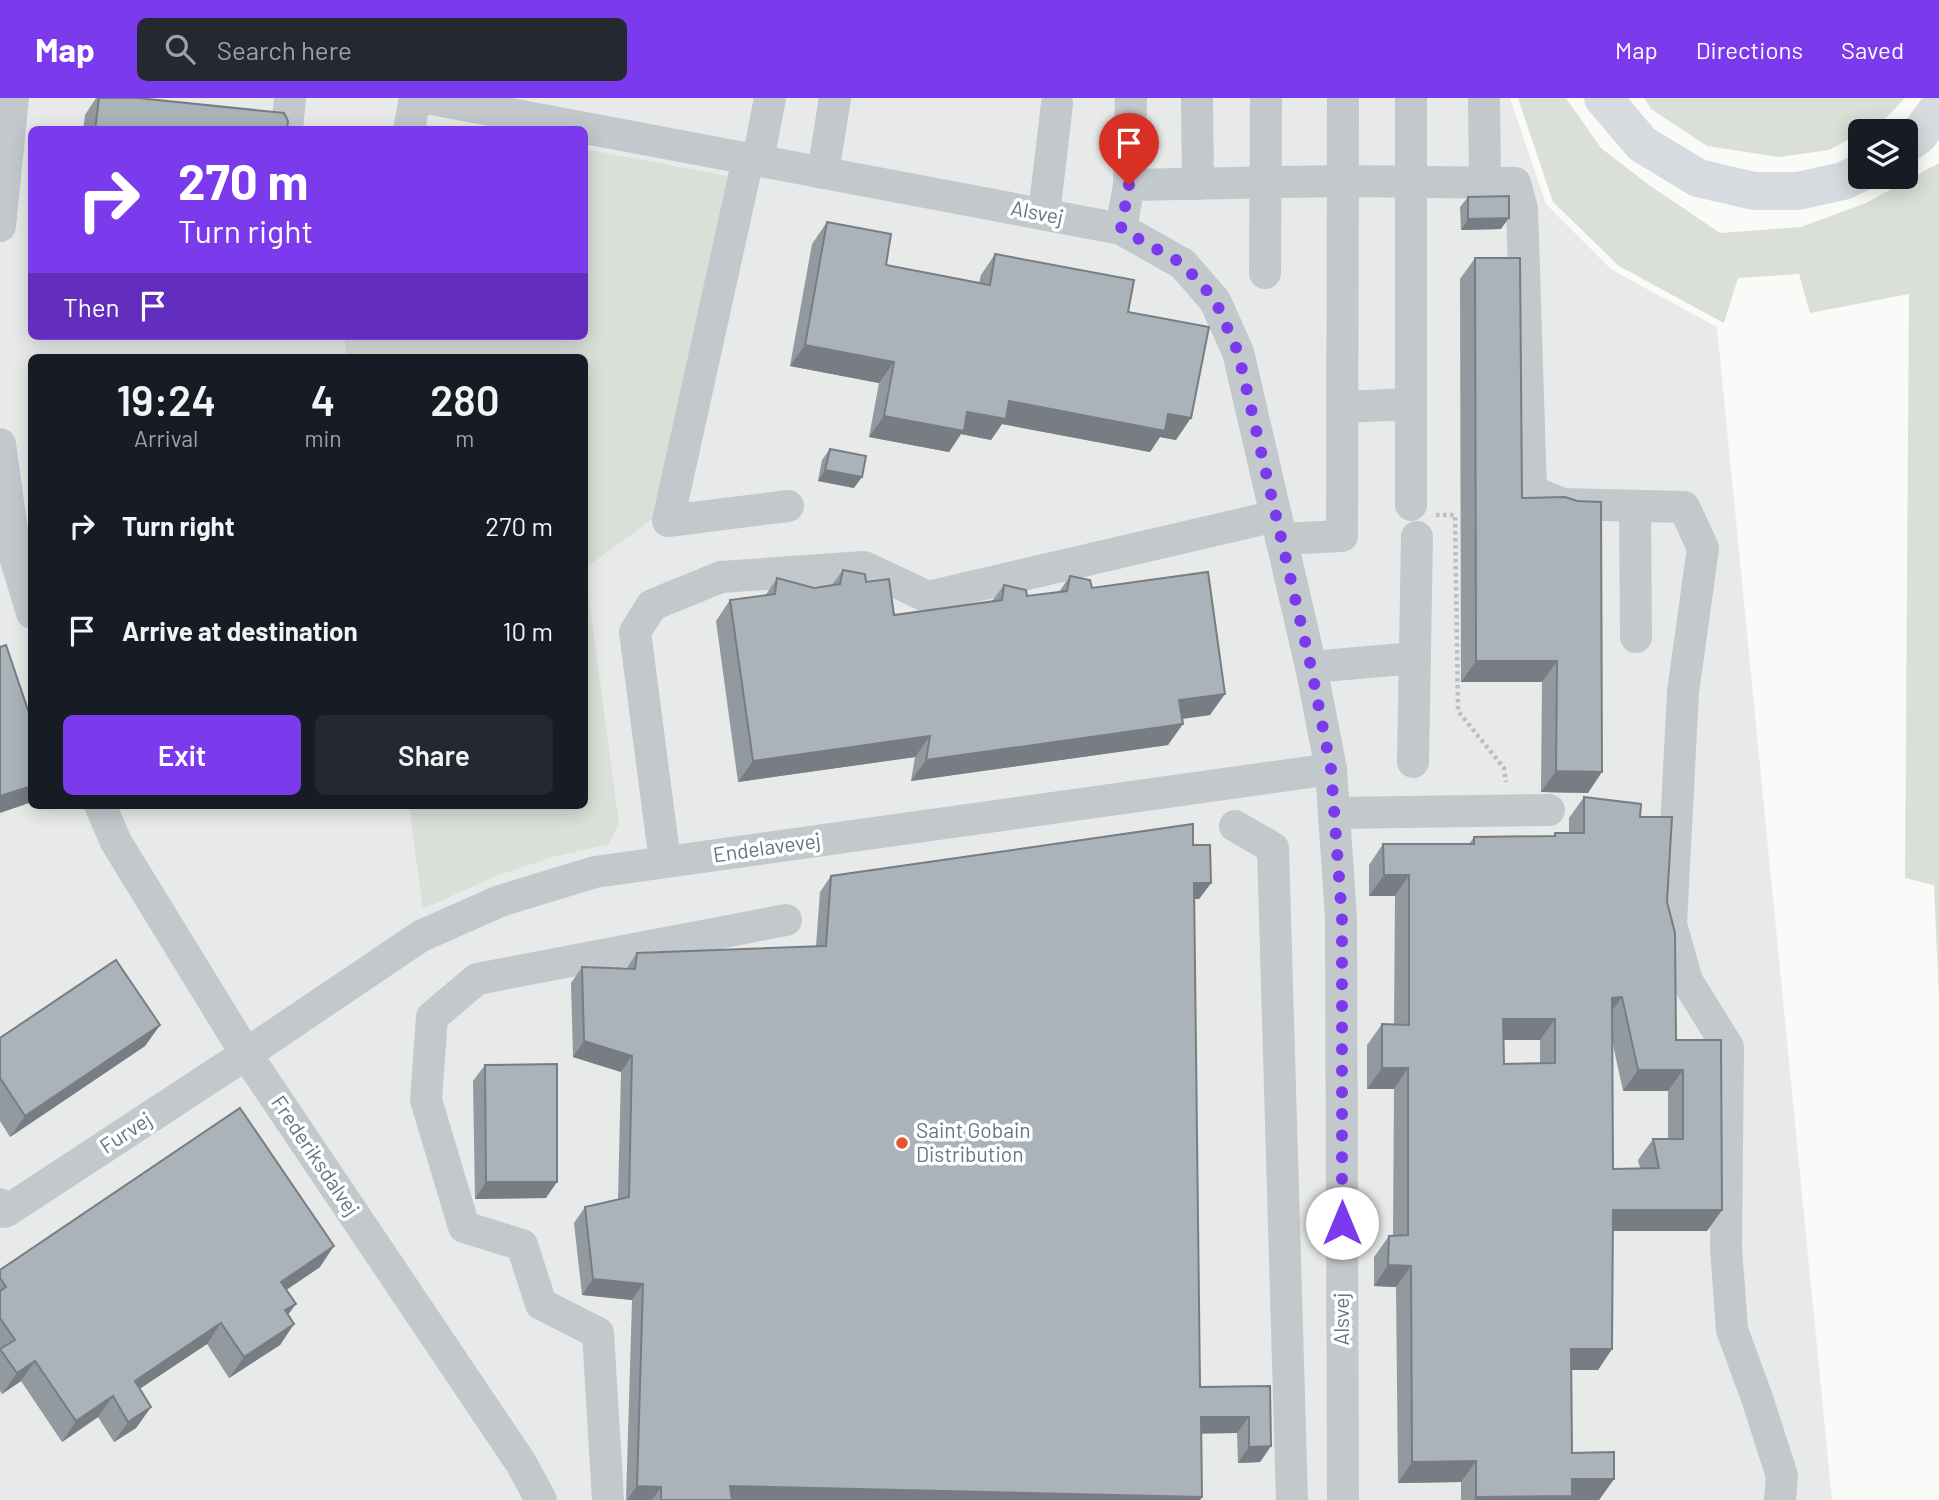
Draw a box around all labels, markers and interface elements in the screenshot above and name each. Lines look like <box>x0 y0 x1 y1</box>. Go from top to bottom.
search box <box>137 18 627 81</box>
text: Map <box>35 29 95 69</box>
icon: search <box>161 30 199 68</box>
text: Search here <box>217 34 352 65</box>
text: Map <box>1615 35 1658 64</box>
text: Directions <box>1696 35 1803 64</box>
text: Saved <box>1841 35 1904 64</box>
pin <box>1099 113 1159 185</box>
map controls <box>1848 119 1918 189</box>
button: layers <box>1848 119 1918 189</box>
icon: arrive <box>1110 124 1148 162</box>
text: 270 m <box>178 151 308 210</box>
icon: right <box>63 154 154 245</box>
street label: Alsvej <box>1009 194 1066 229</box>
text: Turn right <box>178 211 313 249</box>
icon: arrive <box>134 287 172 325</box>
text: Then <box>63 291 120 322</box>
text: 19:24 <box>116 374 216 424</box>
text: 4 <box>311 374 335 424</box>
text: 280 <box>430 374 500 424</box>
text: Arrival <box>134 424 198 452</box>
text: min <box>304 424 342 452</box>
text: m <box>455 424 474 452</box>
icon: right <box>63 507 101 545</box>
text: Turn right <box>122 510 235 541</box>
text: 270 m <box>485 510 553 541</box>
icon: arrive <box>63 612 101 650</box>
text: Arrive at destination <box>122 615 358 646</box>
text: 10 m <box>503 615 553 646</box>
button: Exit <box>63 715 301 795</box>
button: Share <box>315 715 553 795</box>
street label: Endelavevej <box>711 827 822 866</box>
street label: Frederiksdalvej <box>267 1090 366 1220</box>
street label: Furvej <box>94 1106 156 1158</box>
place label: Saint Gobain Distribution <box>916 1117 1031 1166</box>
marker: Saint Gobain Distribution <box>894 1135 910 1151</box>
position arrow <box>1305 1186 1379 1260</box>
street label: Alsvej <box>1328 1293 1353 1345</box>

